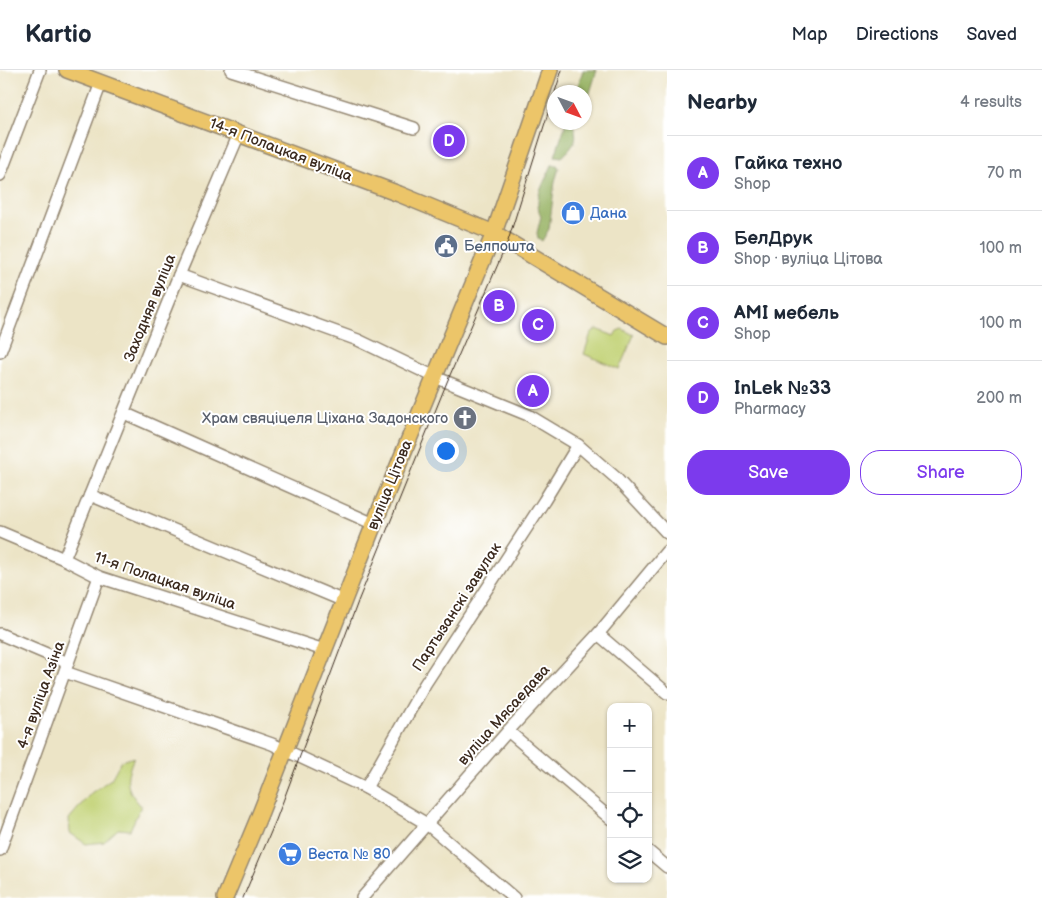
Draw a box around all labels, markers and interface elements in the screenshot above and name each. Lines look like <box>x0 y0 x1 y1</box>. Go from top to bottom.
text: Kartio <box>25 20 92 49</box>
text: Map <box>792 24 828 45</box>
text: Directions <box>856 24 938 45</box>
text: Saved <box>966 24 1017 45</box>
north arrow <box>547 85 592 130</box>
text: Nearby <box>687 90 757 115</box>
text: 4 results <box>960 93 1022 112</box>
street label: 14-я Полацкая вуліца <box>207 114 355 186</box>
pin: D <box>433 122 465 160</box>
text: Гайка техно <box>734 152 843 175</box>
text: A <box>698 164 708 183</box>
text: 70 m <box>987 164 1022 183</box>
text: Shop <box>734 175 771 194</box>
shop icon: Дана <box>560 200 586 226</box>
place label: Дана <box>590 204 627 223</box>
text: БелДрук <box>734 227 813 250</box>
public building icon: Белпошта <box>433 233 459 259</box>
place label: Белпошта <box>464 237 535 256</box>
text: B <box>697 239 709 258</box>
text: 100 m <box>979 239 1022 258</box>
text: Shop · вуліца Цітова <box>734 250 883 269</box>
street label: Заходняя вуліца <box>120 251 180 365</box>
pin: B <box>483 287 515 325</box>
text: AMI мебель <box>734 302 839 325</box>
pin: C <box>522 306 554 344</box>
text: C <box>697 314 709 333</box>
text: 100 m <box>979 314 1022 333</box>
text: Shop <box>734 325 771 344</box>
pin: A <box>517 372 549 410</box>
text: InLek №33 <box>734 377 831 400</box>
text: D <box>697 389 709 408</box>
text: 200 m <box>976 389 1022 408</box>
text: Pharmacy <box>734 400 806 419</box>
church icon: Храм свяціцеля Ціхана Задонского <box>452 405 478 431</box>
place label: Храм свяціцеля Ціхана Задонского <box>202 409 448 428</box>
street label: вуліца Цітова <box>363 437 417 533</box>
your location <box>433 438 459 464</box>
button: Save <box>687 450 850 495</box>
button: Share <box>860 450 1022 495</box>
street label: Партызанскі завулак <box>408 539 506 675</box>
street label: 11-я Полацкая вуліца <box>92 548 238 614</box>
street label: 4-я вуліца Азіна <box>13 638 69 751</box>
street label: вуліца Мясаедава <box>454 661 554 769</box>
map controls <box>607 703 652 883</box>
button: + <box>607 703 652 748</box>
button: − <box>607 748 652 793</box>
button: locate <box>607 793 652 838</box>
button: layers <box>607 838 652 883</box>
supermarket icon: Веста № 80 <box>277 841 303 867</box>
place label: Веста № 80 <box>308 845 391 864</box>

